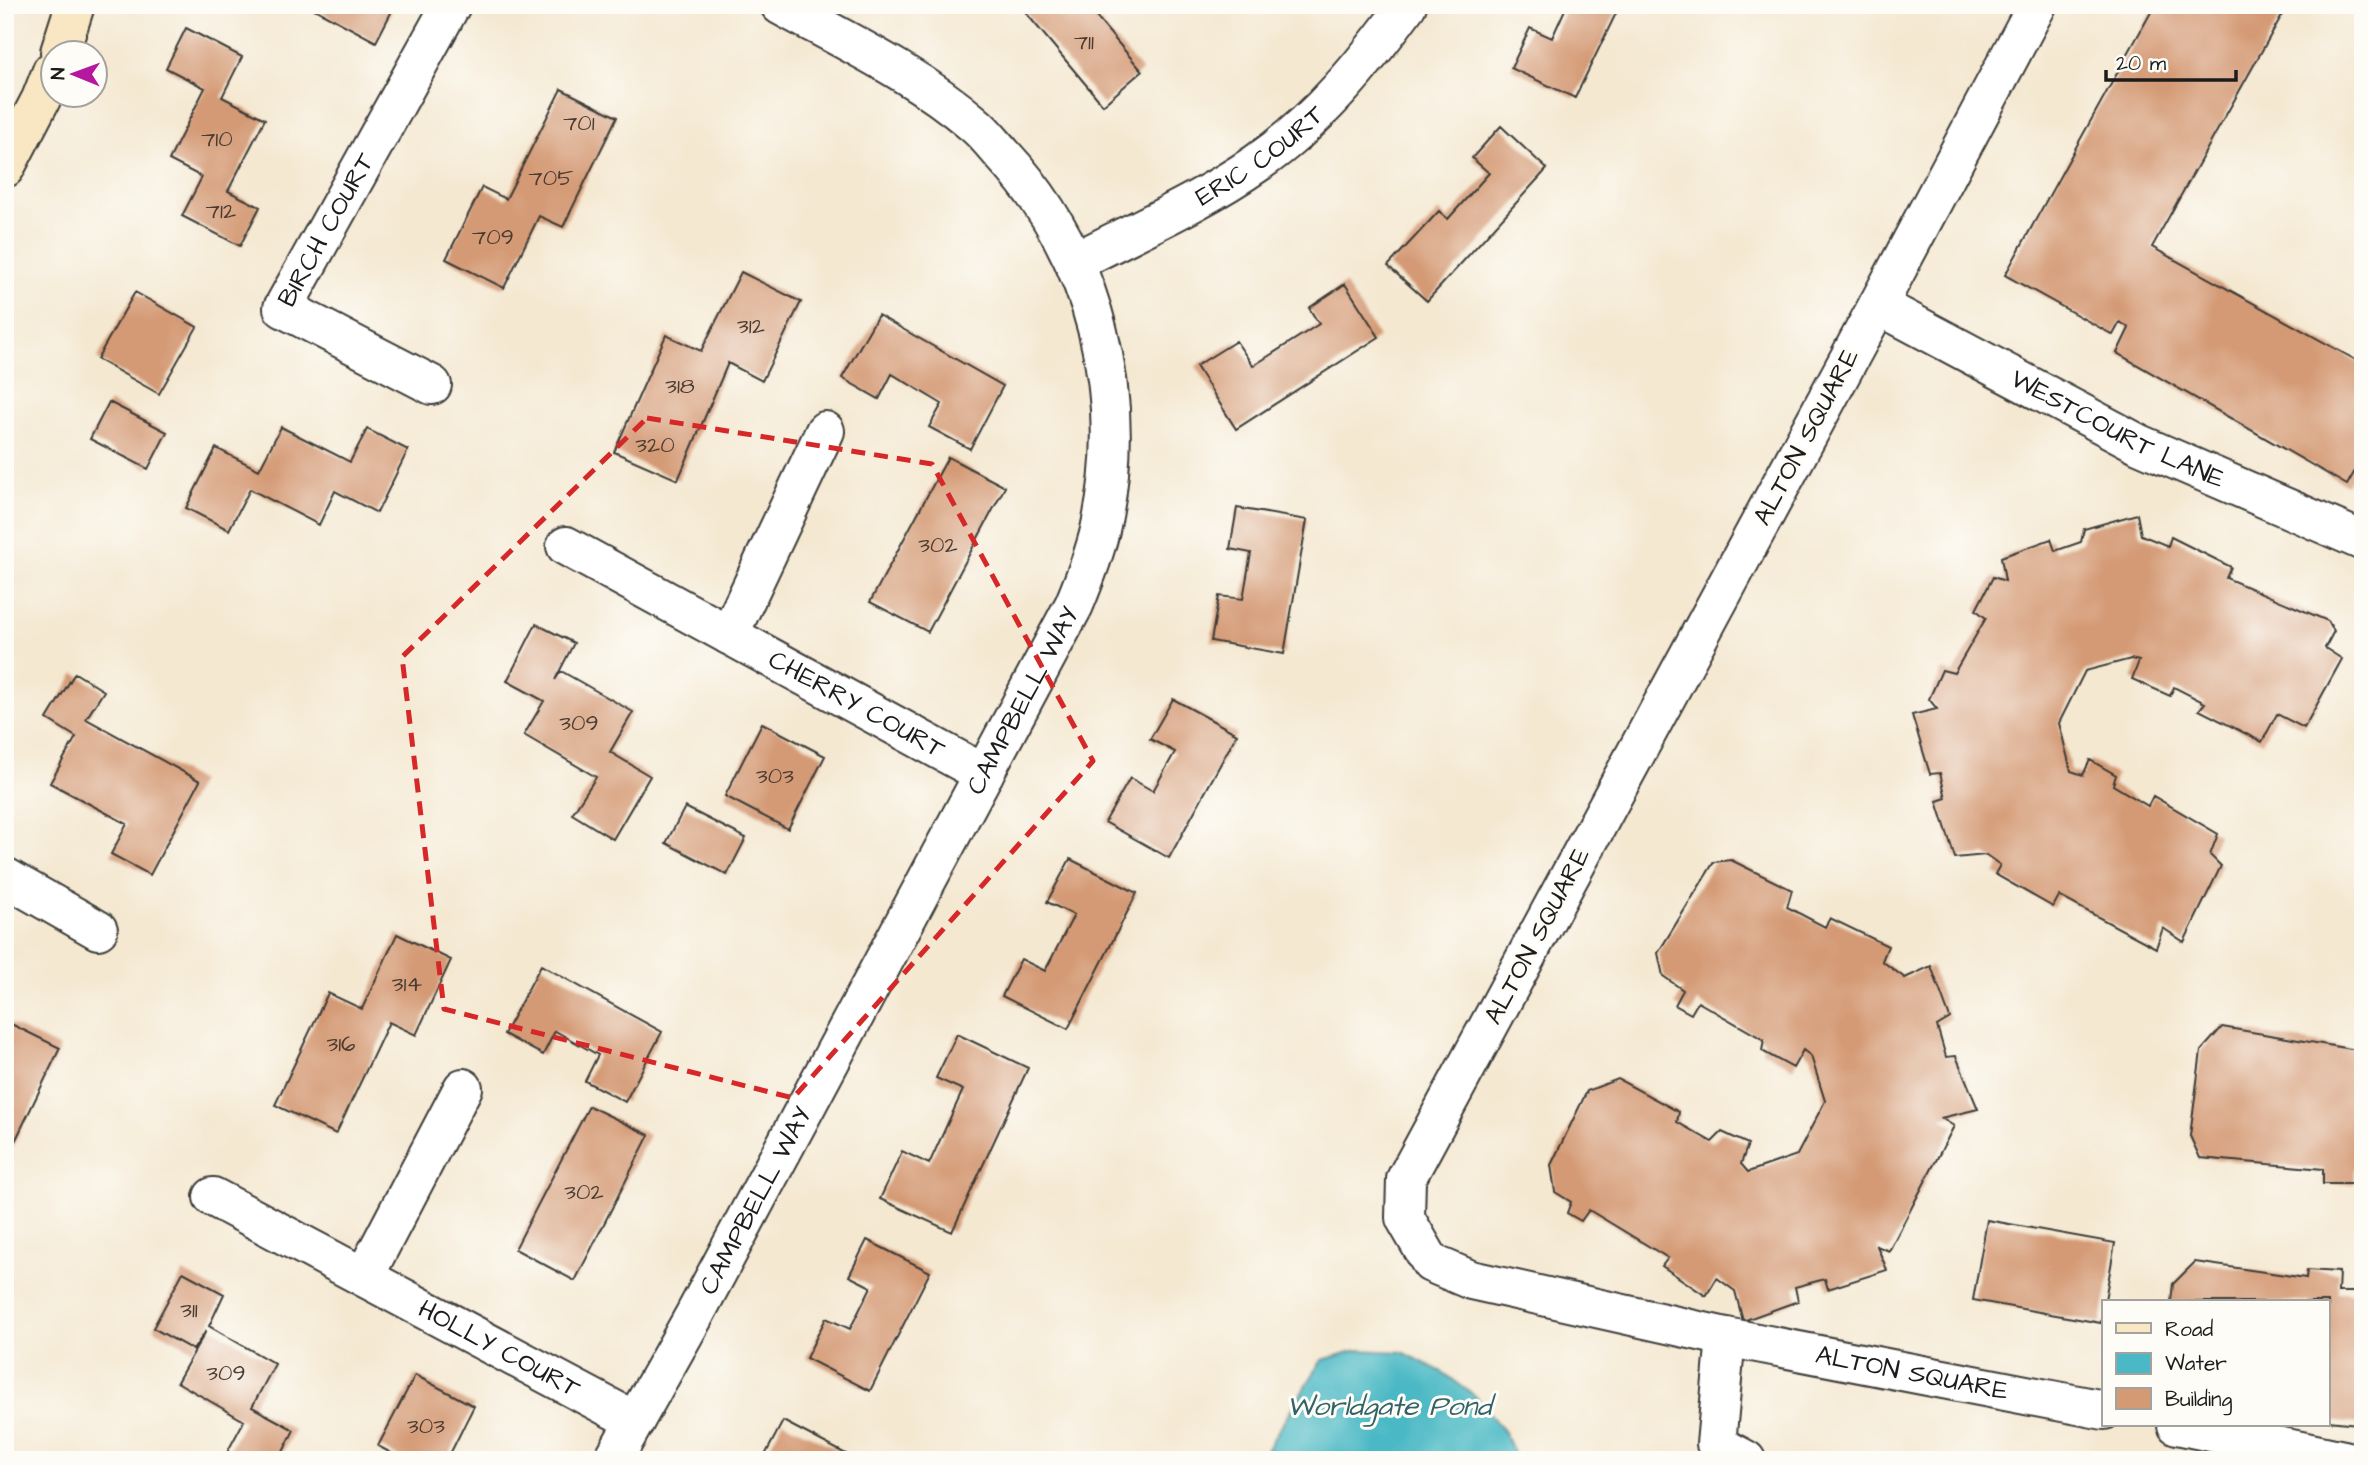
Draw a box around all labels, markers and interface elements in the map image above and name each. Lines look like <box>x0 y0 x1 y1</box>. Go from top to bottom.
house number: 711 <box>1074 26 1094 58</box>
north arrow <box>38 38 108 108</box>
scale bar <box>2106 38 2235 82</box>
text: 20 m <box>2116 49 2167 78</box>
text: N <box>45 67 72 80</box>
street label: ERIC COURT <box>1189 96 1333 215</box>
house number: 701 <box>563 107 595 139</box>
house number: 710 <box>201 123 233 155</box>
street label: BIRCH COURT <box>269 146 384 313</box>
house number: 705 <box>529 162 573 194</box>
house number: 712 <box>206 195 236 227</box>
house number: 709 <box>472 221 514 253</box>
house number: 312 <box>737 310 765 342</box>
street label: ALTON SQUARE <box>1744 342 1868 532</box>
street label: WESTCOURT LANE <box>2004 361 2230 497</box>
house number: 318 <box>665 370 695 402</box>
house number: 320 <box>635 429 675 461</box>
house number: 302 <box>918 529 958 561</box>
street label: CAMPBELL WAY <box>958 600 1088 801</box>
street label: CHERRY COURT <box>762 642 952 768</box>
house number: 309 <box>559 707 599 739</box>
house number: 303 <box>756 760 794 792</box>
street label: ALTON SQUARE <box>1475 841 1599 1031</box>
house number: 314 <box>392 968 422 1000</box>
house number: 316 <box>326 1028 356 1060</box>
street label: CAMPBELL WAY <box>691 1100 821 1301</box>
house number: 302 <box>564 1176 604 1208</box>
street label: HOLLY COURT <box>412 1291 587 1407</box>
house number: 311 <box>180 1294 198 1326</box>
legend <box>2102 1300 2330 1426</box>
text: Road <box>2165 1315 2213 1344</box>
street label: ALTON SQUARE <box>1813 1337 2011 1409</box>
text: Water <box>2165 1349 2227 1378</box>
house number: 309 <box>206 1357 246 1389</box>
text: Building <box>2165 1385 2233 1416</box>
water label: Worldgate Pond <box>1287 1387 1497 1427</box>
house number: 303 <box>407 1410 445 1442</box>

